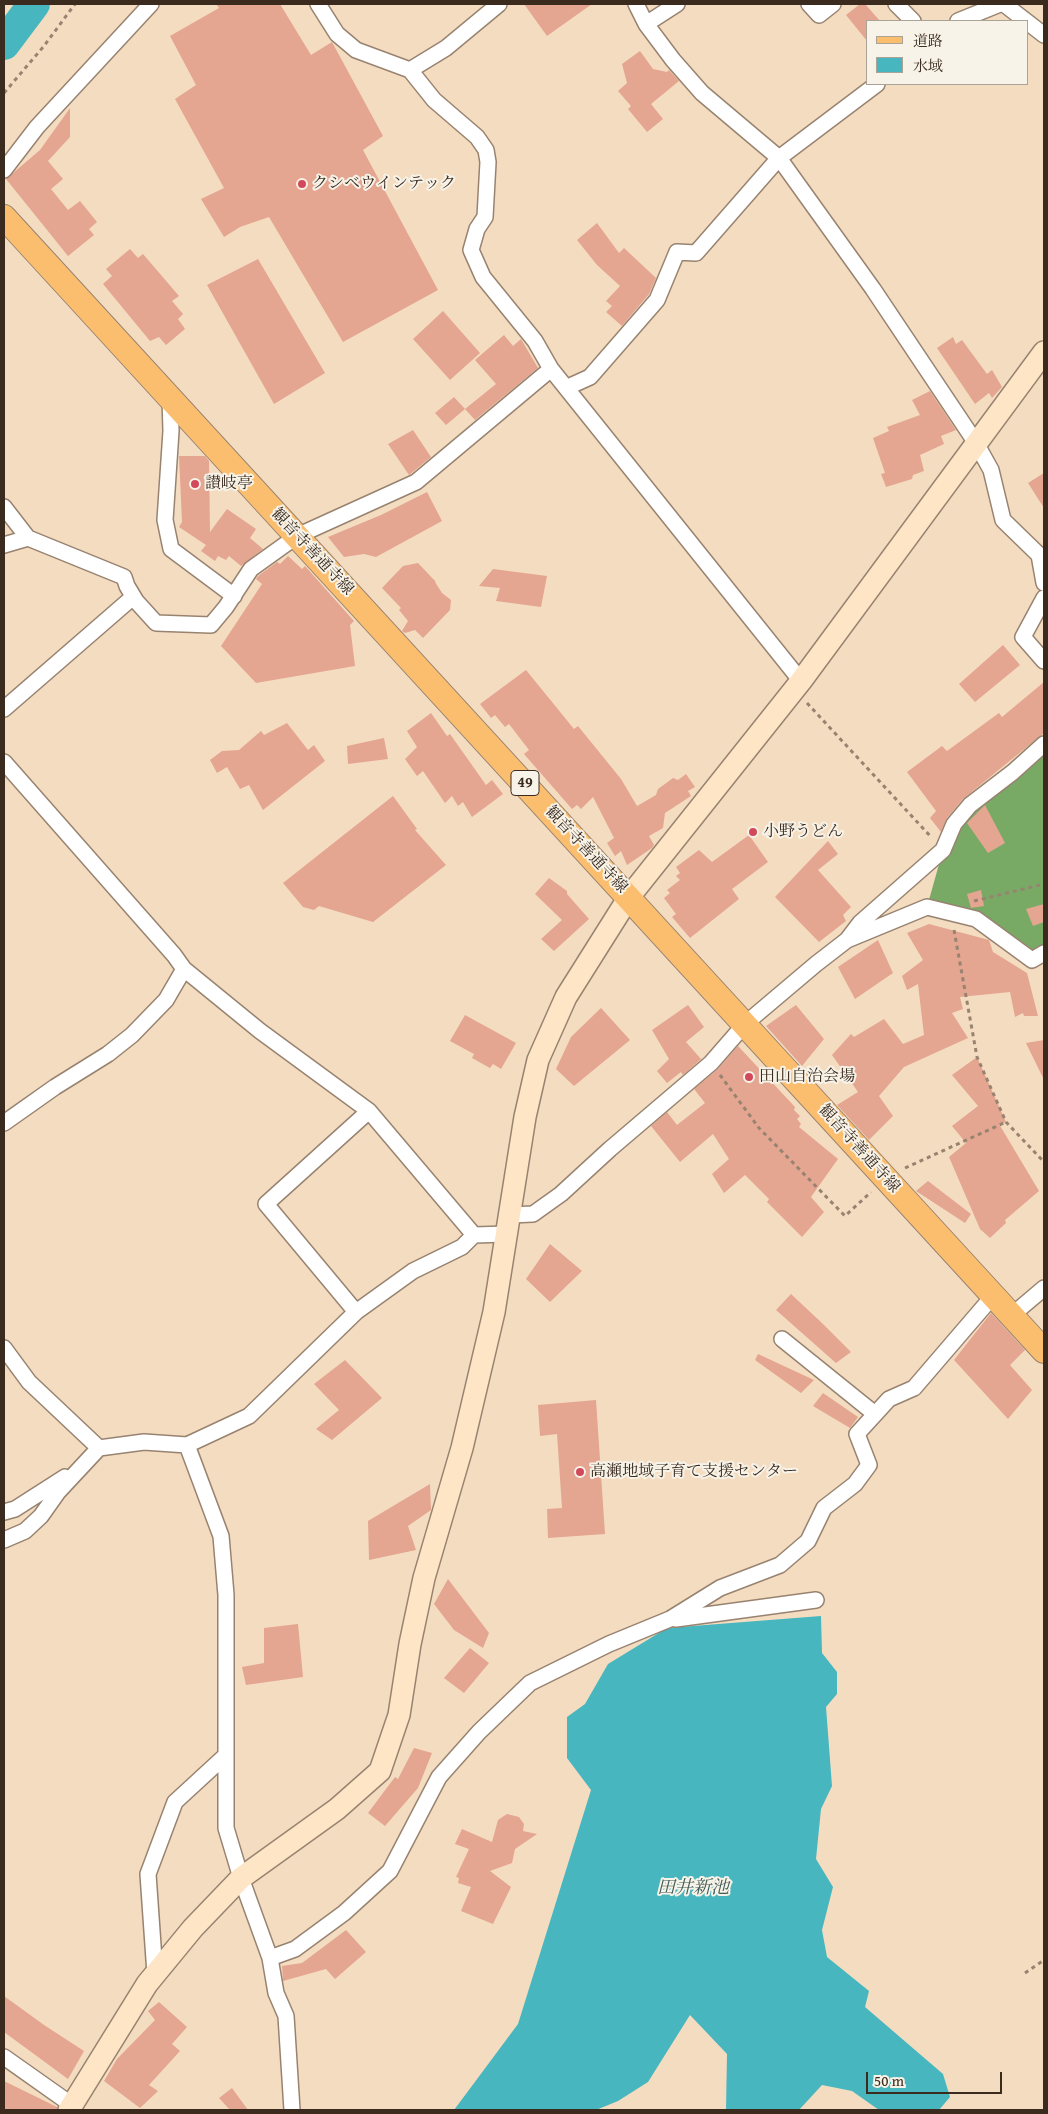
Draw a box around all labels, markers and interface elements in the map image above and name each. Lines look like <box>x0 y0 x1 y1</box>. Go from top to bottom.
legend <box>866 20 1028 85</box>
text: 道路 <box>913 30 943 51</box>
text: 水域 <box>913 55 943 76</box>
place label: クシベウインテック <box>312 174 456 194</box>
marker: クシベウインテック <box>296 178 308 190</box>
place label: 讃岐亭 <box>205 474 253 494</box>
marker: 讃岐亭 <box>189 478 201 490</box>
street label: 観音寺善通寺線 <box>267 504 357 600</box>
road number: 49 <box>511 770 539 796</box>
street label: 観音寺善通寺線 <box>541 802 631 898</box>
place label: 小野うどん <box>763 822 843 842</box>
marker: 小野うどん <box>747 826 759 838</box>
place label: 田山自治会場 <box>759 1067 855 1087</box>
marker: 田山自治会場 <box>743 1071 755 1083</box>
street label: 観音寺善通寺線 <box>814 1101 904 1197</box>
place label: 高瀬地域子育て支援センター <box>590 1462 798 1482</box>
marker: 高瀬地域子育て支援センター <box>574 1466 586 1478</box>
water label: 田井新池 <box>657 1877 729 1899</box>
scale bar <box>868 2062 1004 2094</box>
text: 50 m <box>874 2070 904 2091</box>

